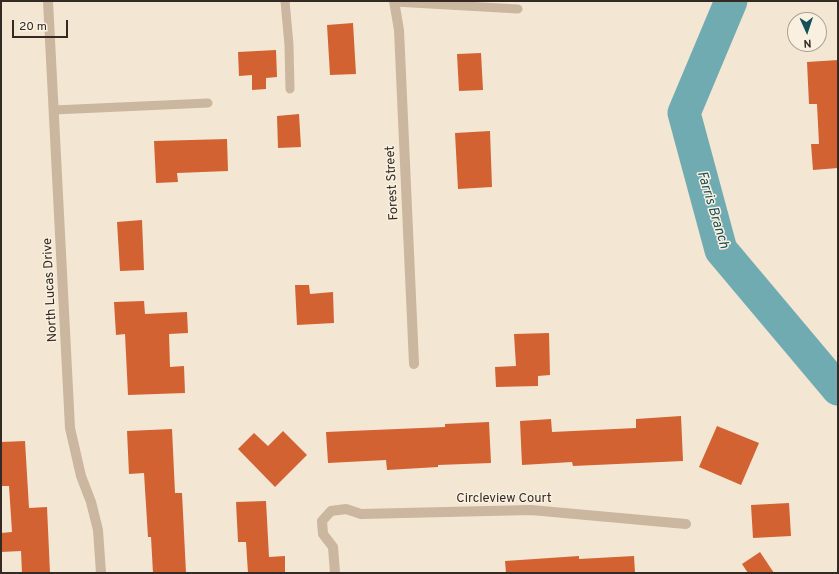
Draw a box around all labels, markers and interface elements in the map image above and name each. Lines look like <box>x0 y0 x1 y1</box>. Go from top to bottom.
scale bar <box>14 12 70 38</box>
north arrow <box>787 12 827 52</box>
text: 20 m <box>19 19 47 35</box>
text: N <box>803 36 812 50</box>
street label: Forest Street <box>383 145 403 221</box>
water label: Farris Branch <box>692 169 732 251</box>
street label: North Lucas Drive <box>40 237 62 343</box>
street label: Circleview Court <box>456 491 552 507</box>

